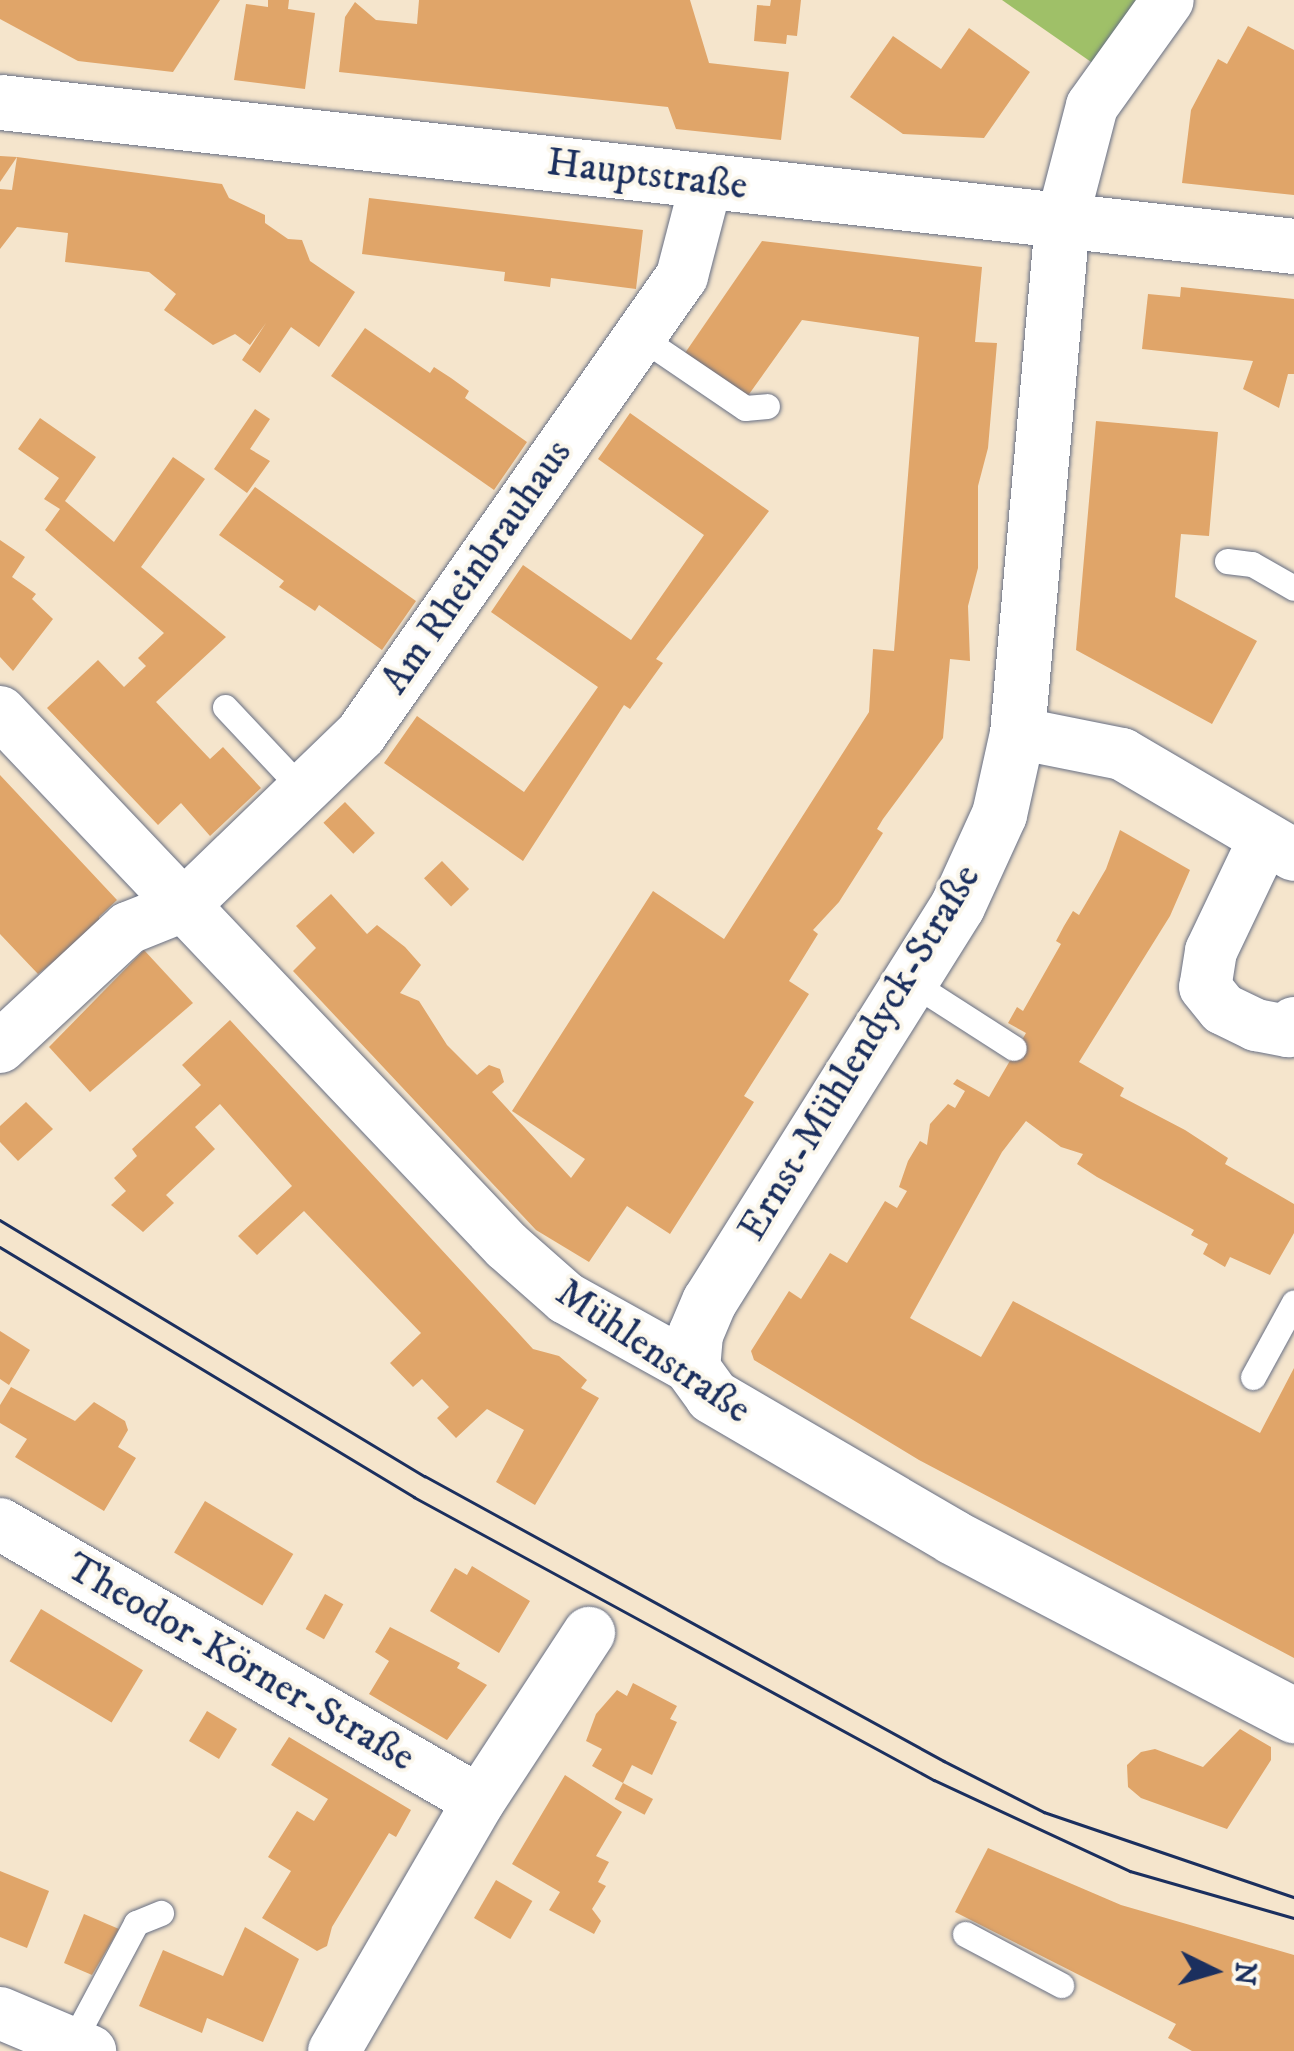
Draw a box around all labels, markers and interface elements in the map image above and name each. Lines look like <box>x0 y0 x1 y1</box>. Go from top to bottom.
street label: Hauptstraße <box>544 139 750 211</box>
street label: Am Rheinbrauhaus <box>371 430 583 704</box>
street label: Ernst-Mühlendyck-Straße <box>729 856 991 1250</box>
street label: Mühlenstraße <box>546 1269 760 1435</box>
street label: Theodor-Körner-Straße <box>57 1544 423 1782</box>
north arrow <box>1164 1921 1264 2021</box>
text: N <box>1226 1961 1263 1987</box>

